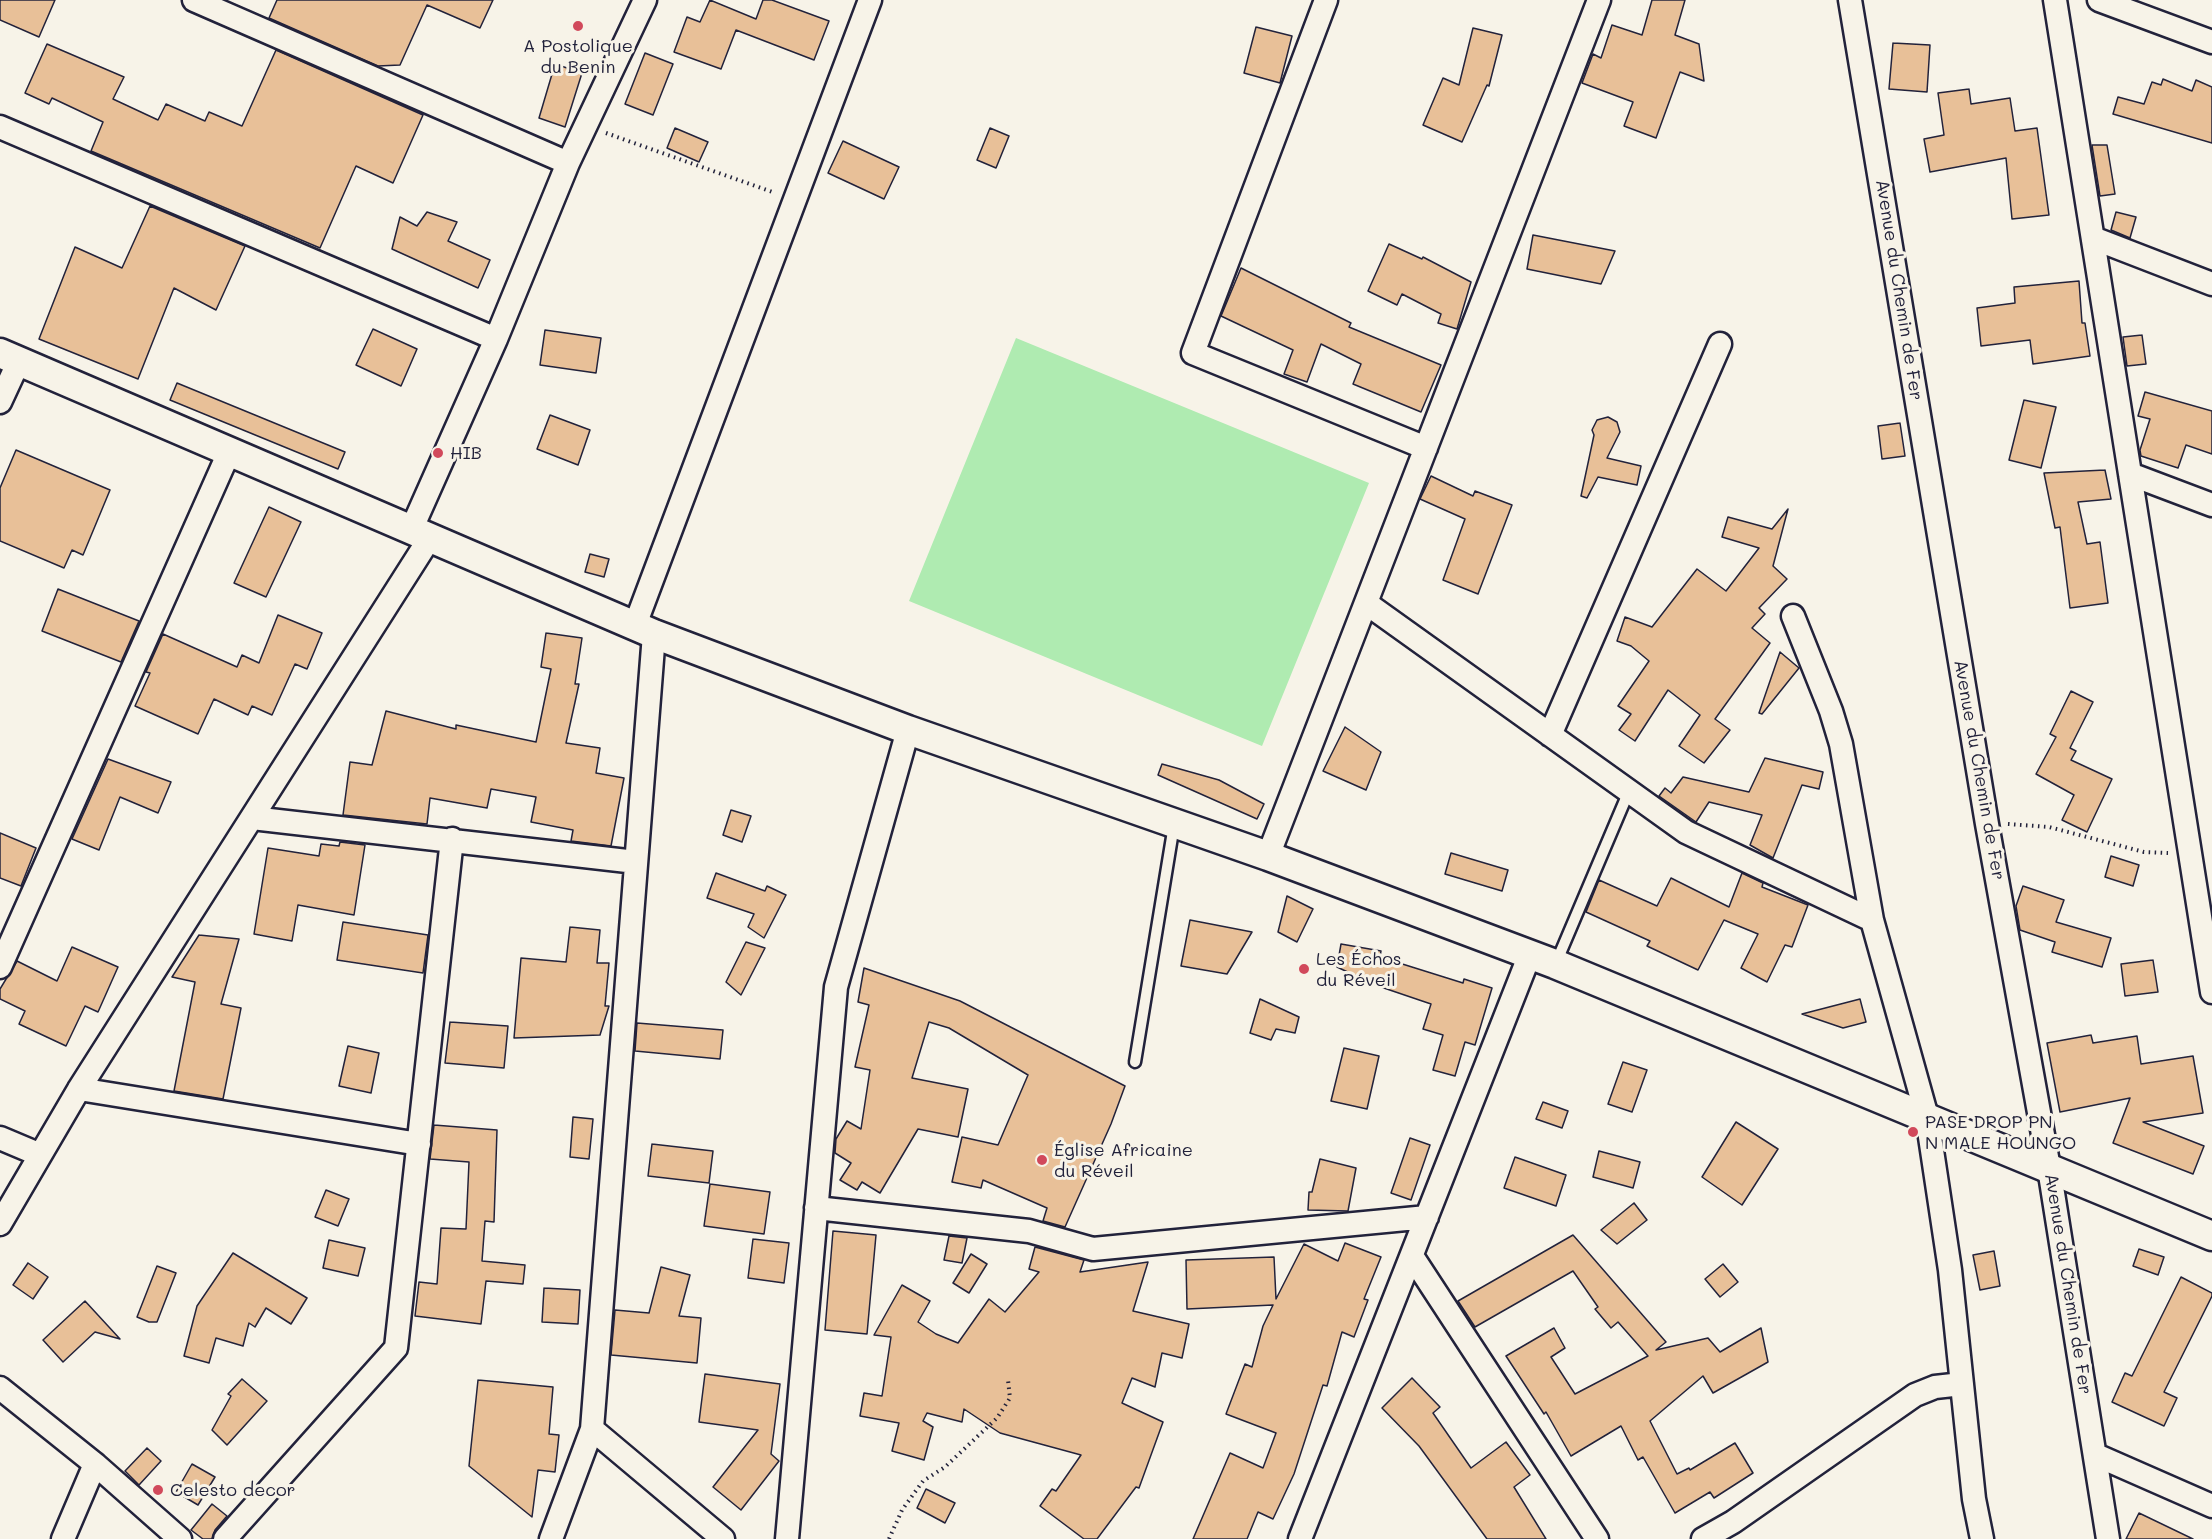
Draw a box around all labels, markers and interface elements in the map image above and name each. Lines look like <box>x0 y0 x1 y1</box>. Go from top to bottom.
marker: A Postolique du Benin <box>571 19 585 33</box>
place label: A Postolique du Benin <box>523 35 633 78</box>
street label: Avenue du Chemin de Fer <box>1871 178 1927 402</box>
place label: HIB <box>450 442 482 464</box>
marker: HIB <box>431 446 445 460</box>
street label: Avenue du Chemin de Fer <box>1949 658 2009 882</box>
place label: Les Échos du Réveil <box>1316 948 1402 990</box>
marker: Les Échos du Réveil <box>1297 962 1311 976</box>
place label: PASE DROP PN N MALE HOUNGO <box>1925 1111 2076 1154</box>
marker: PASE DROP PN N MALE HOUNGO <box>1906 1125 1920 1139</box>
place label: Église Africaine du Réveil <box>1054 1139 1193 1182</box>
marker: Église Africaine du Réveil <box>1035 1153 1049 1167</box>
street label: Avenue du Chemin de Fer <box>2040 1172 2096 1396</box>
place label: Celesto decor <box>170 1479 296 1501</box>
marker: Celesto decor <box>151 1483 165 1497</box>

